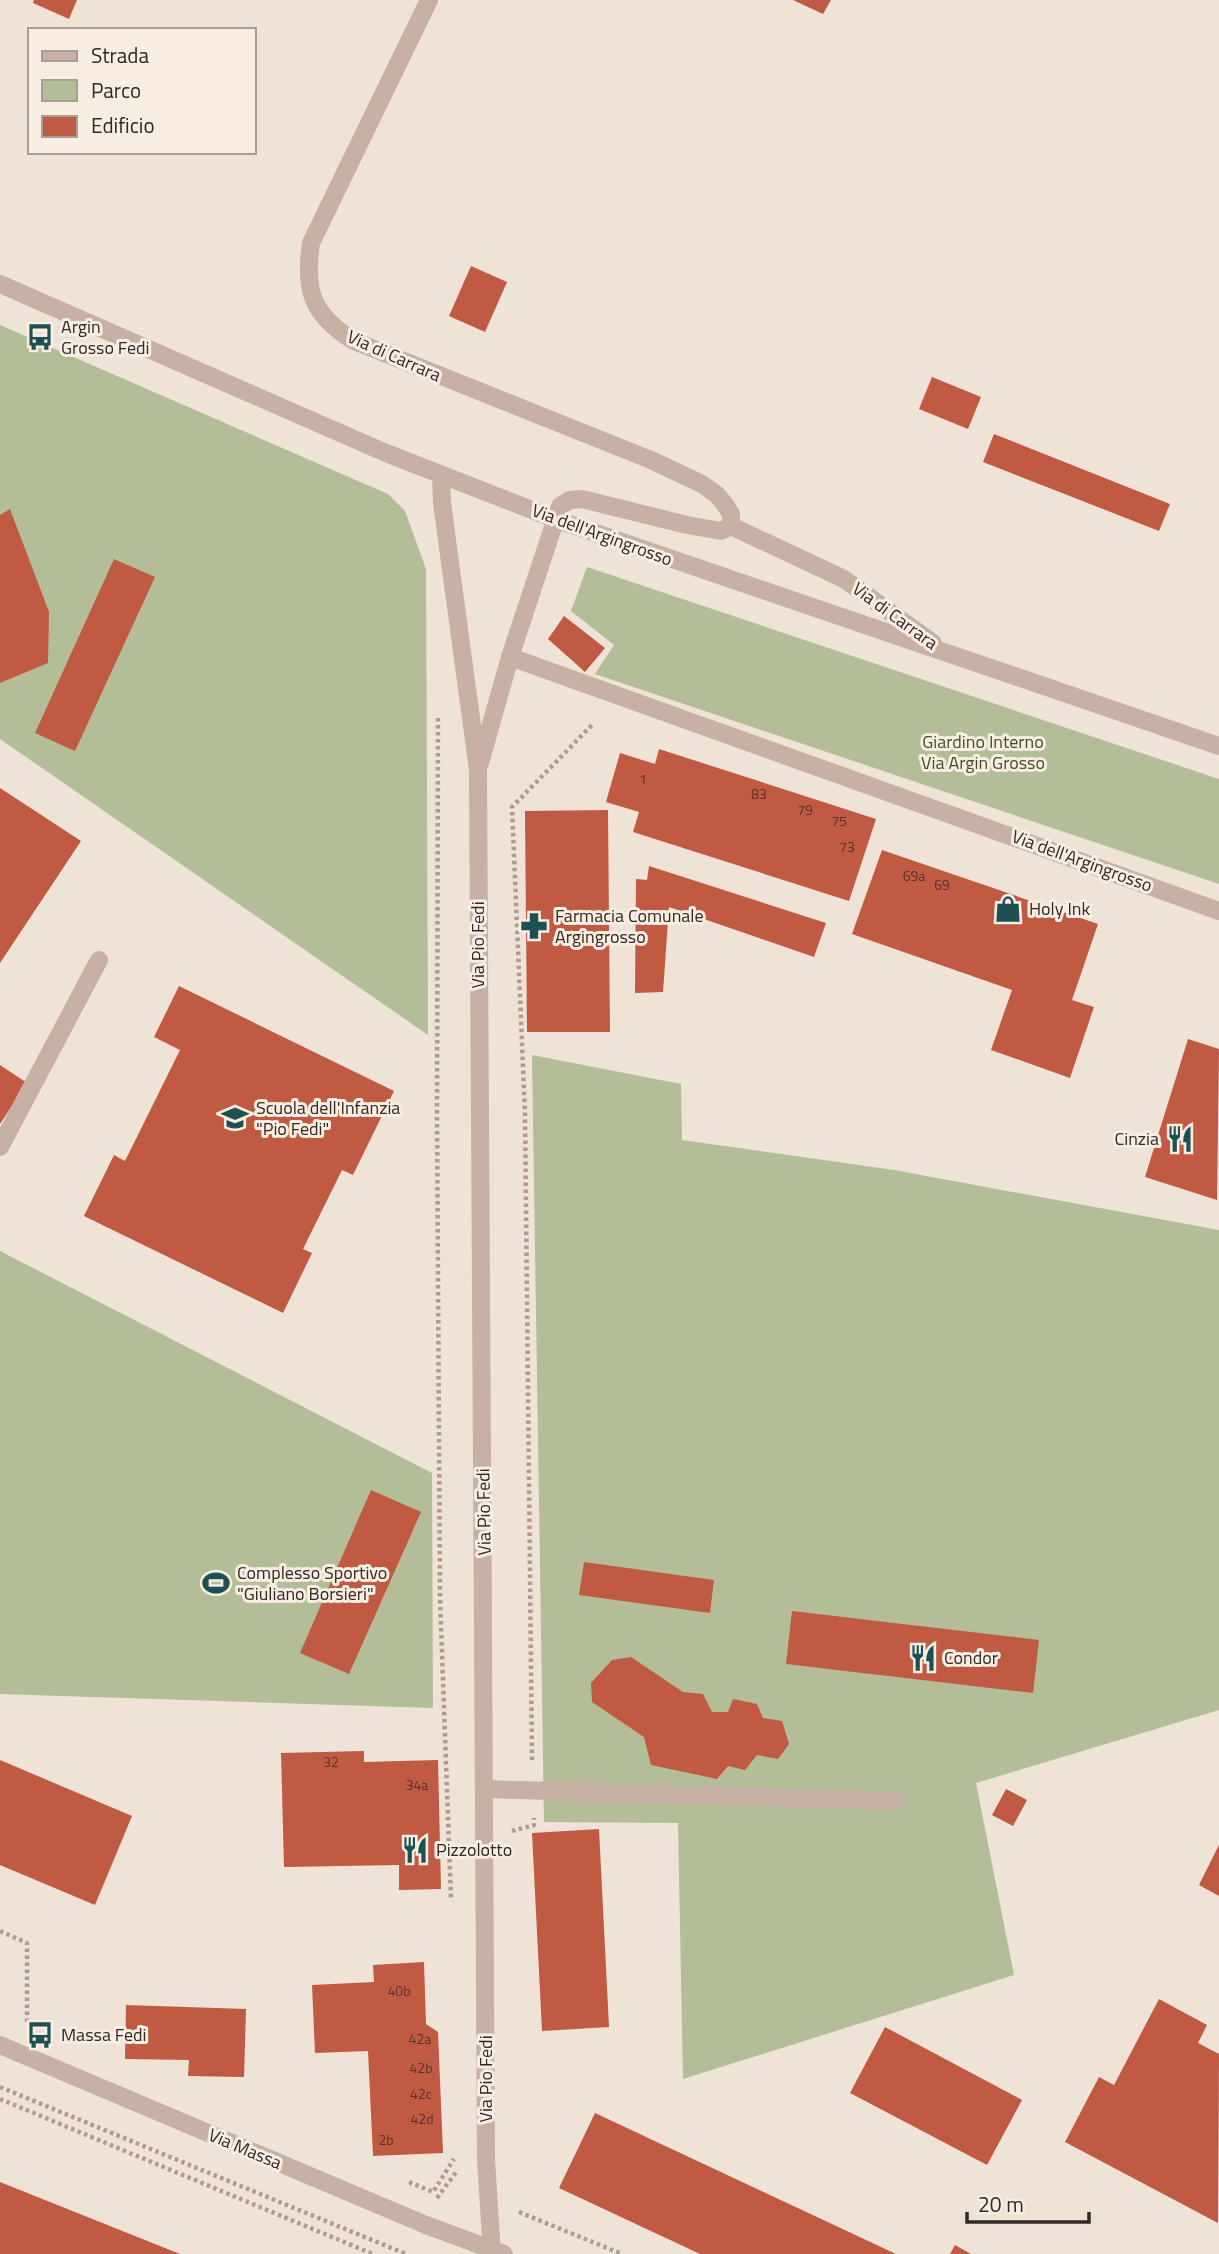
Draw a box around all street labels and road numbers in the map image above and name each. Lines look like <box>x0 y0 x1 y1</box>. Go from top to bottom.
street label: Via di Carrara <box>343 323 446 388</box>
street label: Via dell'Argingrosso <box>528 497 676 573</box>
street label: Via di Carrara <box>847 575 944 656</box>
street label: Via dell'Argingrosso <box>1008 823 1156 899</box>
street label: Via Pio Fedi <box>464 901 491 989</box>
street label: Via Pio Fedi <box>469 1468 498 1556</box>
street label: Via Pio Fedi <box>472 2035 499 2123</box>
street label: Via Massa <box>204 2121 286 2176</box>

